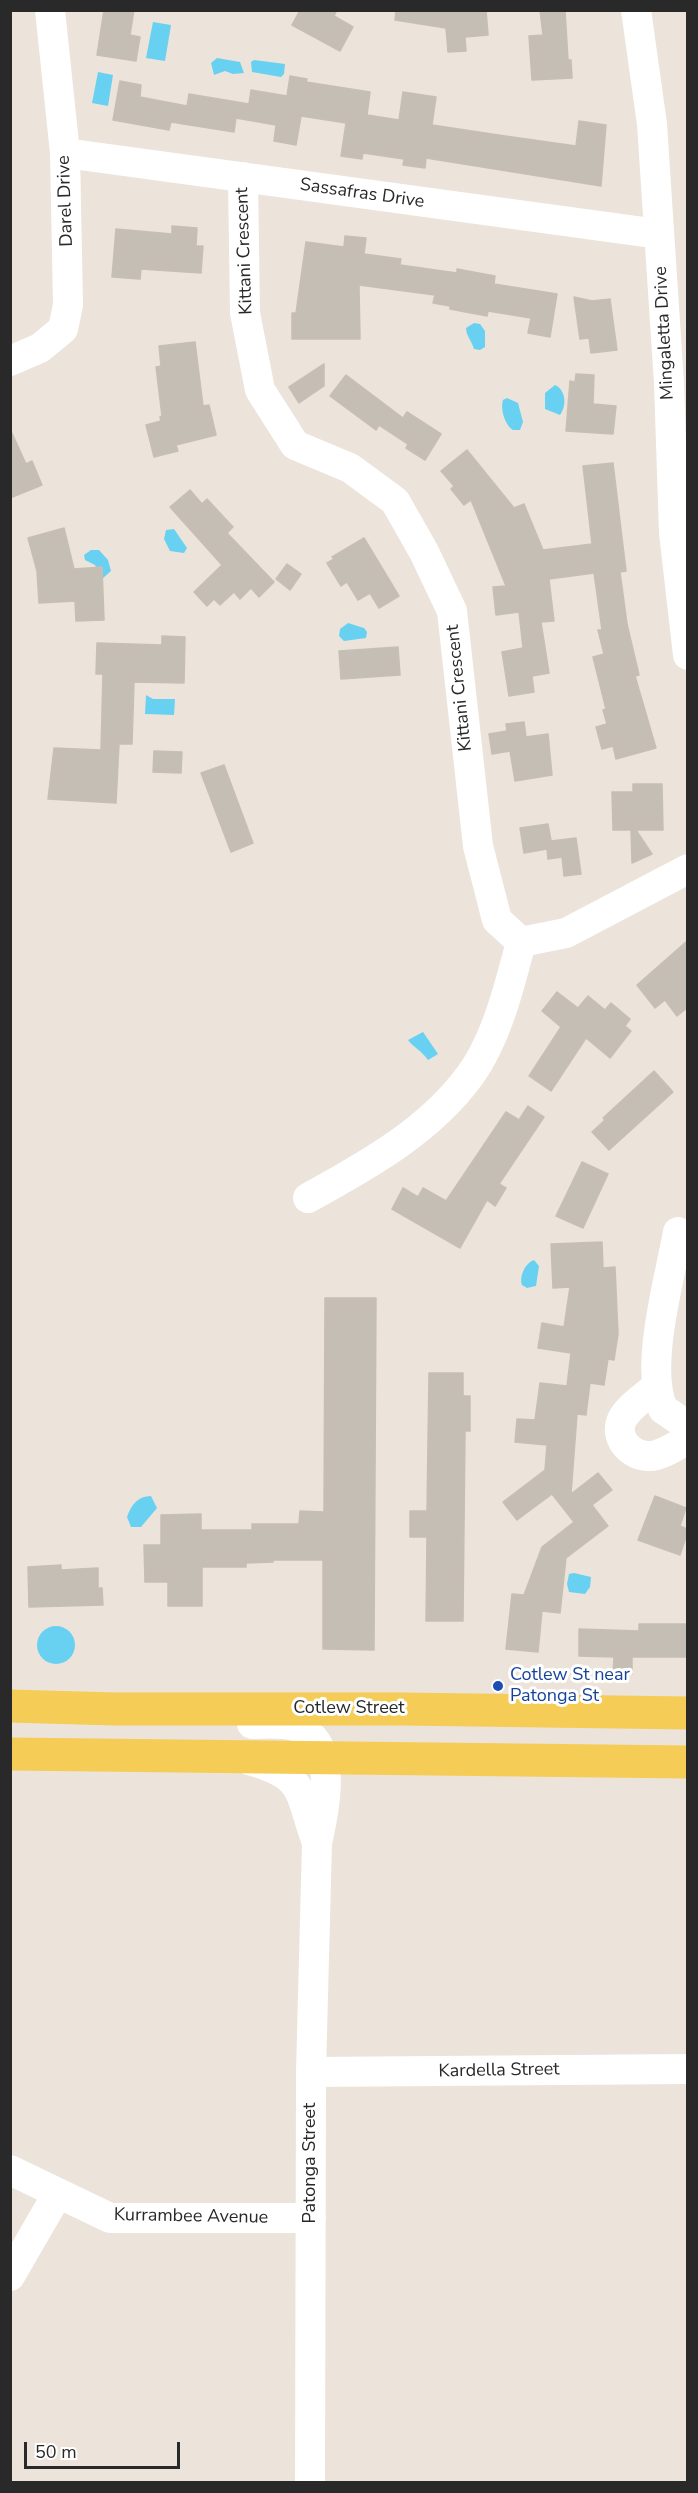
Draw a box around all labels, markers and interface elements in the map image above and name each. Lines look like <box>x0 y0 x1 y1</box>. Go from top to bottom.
street label: Darel Drive <box>54 155 78 247</box>
street label: Sassafras Drive <box>298 175 426 213</box>
street label: Kittani Crescent <box>232 187 258 315</box>
street label: Mingaletta Drive <box>651 266 679 400</box>
street label: Kittani Crescent <box>443 624 477 752</box>
place label: Cotlew St near Patonga St <box>510 1665 630 1708</box>
marker: Cotlew St near Patonga St <box>491 1679 505 1693</box>
street label: Cotlew Street <box>293 1698 405 1720</box>
street label: Kardella Street <box>438 2059 560 2083</box>
street label: Patonga Street <box>300 2103 322 2223</box>
street label: Kurrambee Avenue <box>114 2205 268 2229</box>
scale bar <box>27 2430 183 2468</box>
text: 50 m <box>35 2440 77 2464</box>

